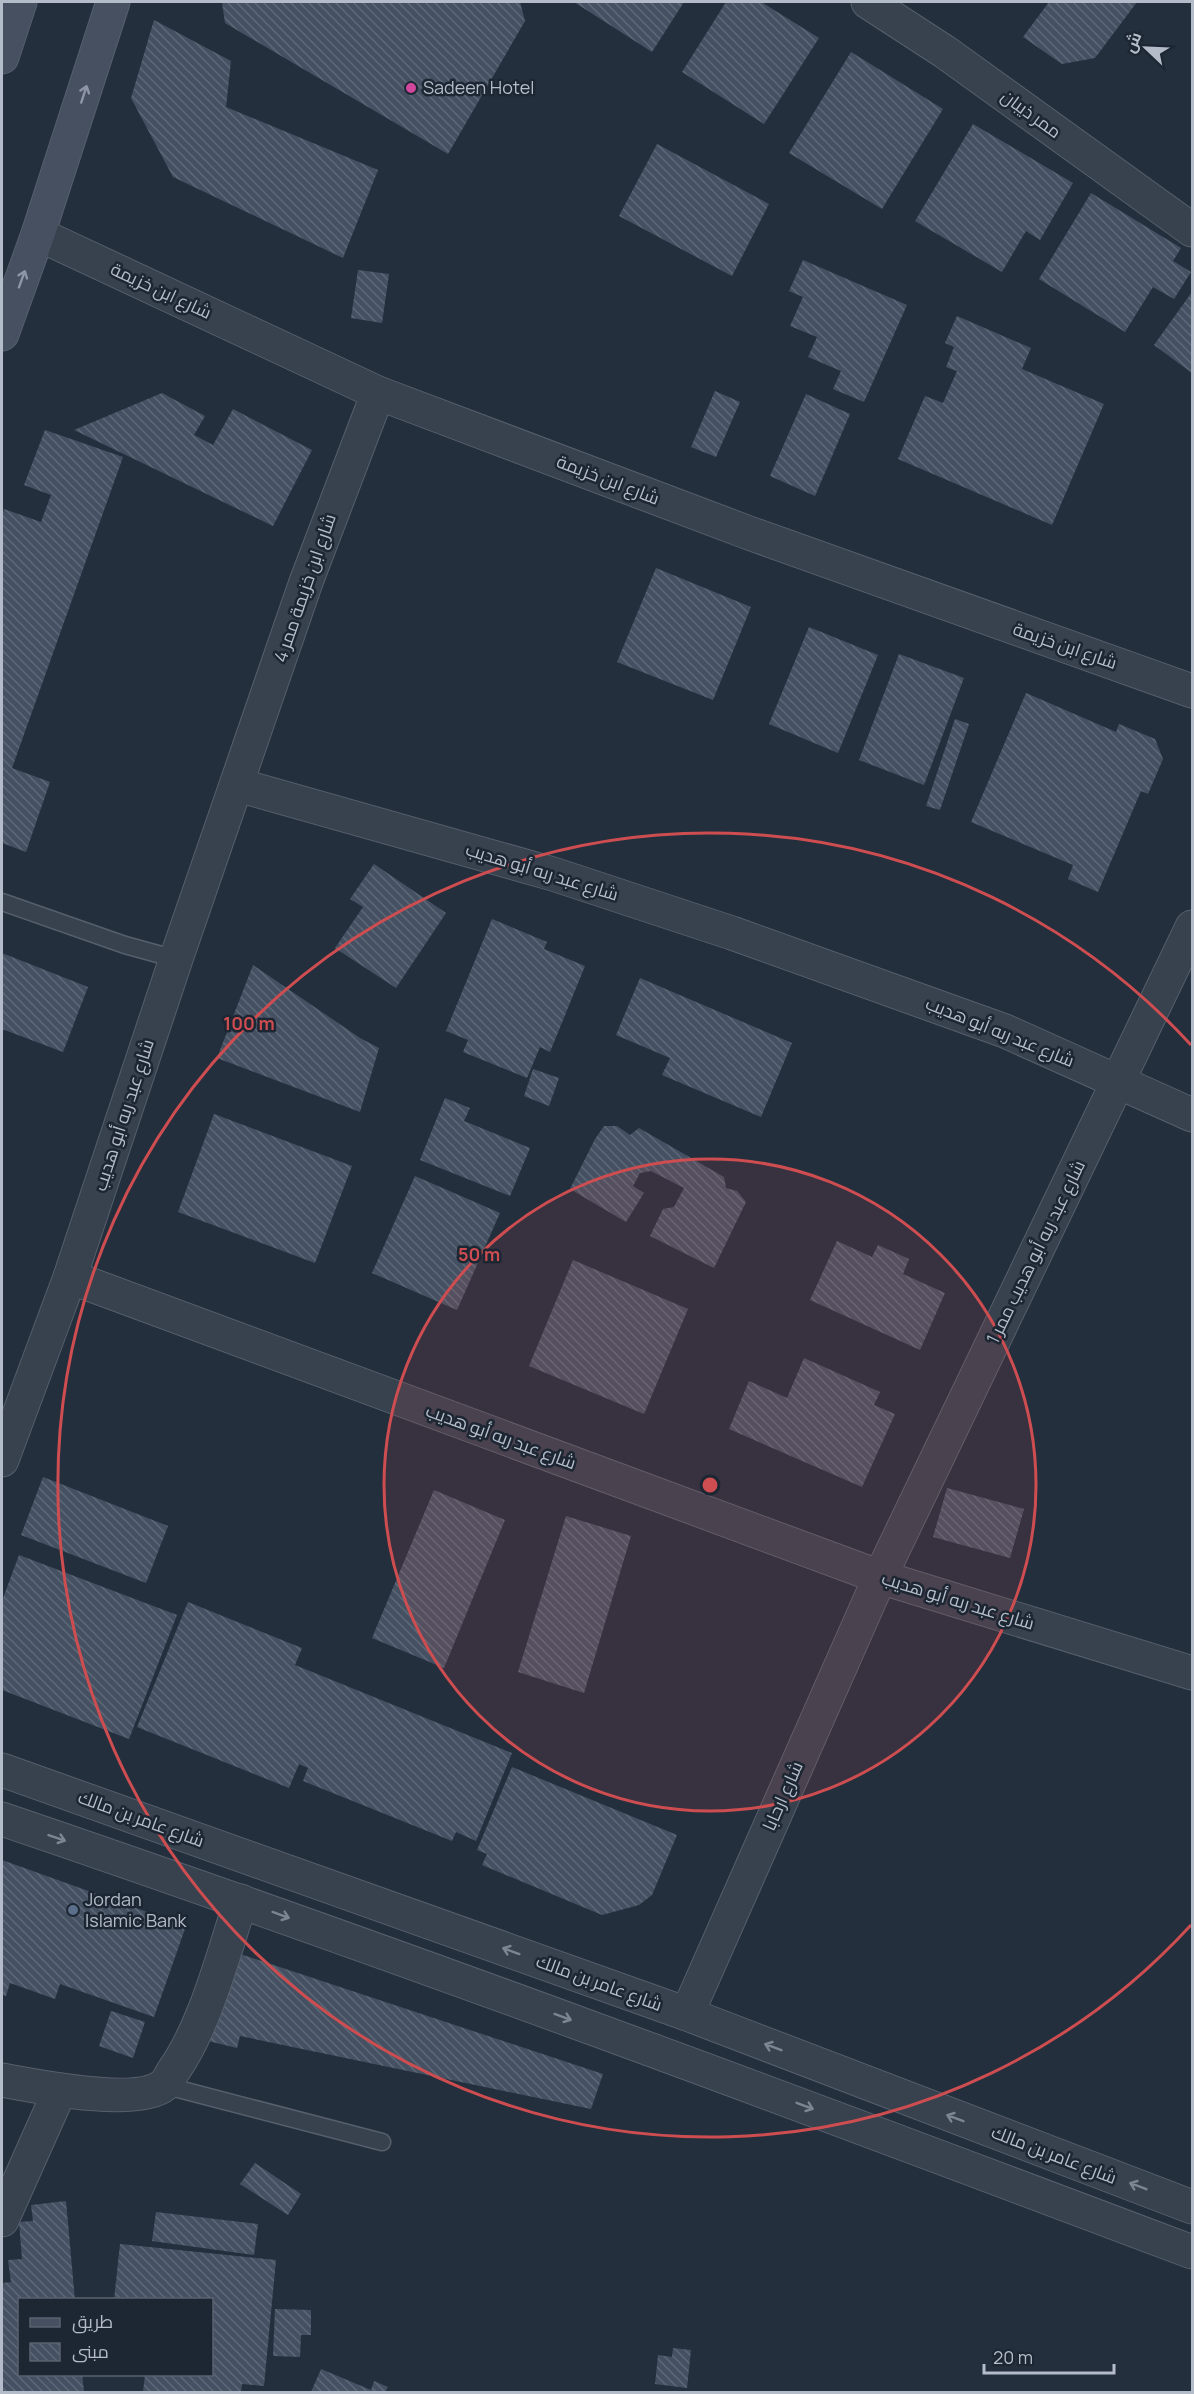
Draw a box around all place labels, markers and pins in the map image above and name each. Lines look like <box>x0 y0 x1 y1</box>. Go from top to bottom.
place label: Sadeen Hotel <box>423 75 534 99</box>
marker: Sadeen Hotel <box>404 81 418 95</box>
centre of rings <box>700 1475 720 1495</box>
place label: Jordan Islamic Bank <box>85 1887 188 1932</box>
marker: Jordan Islamic Bank <box>66 1903 80 1917</box>

